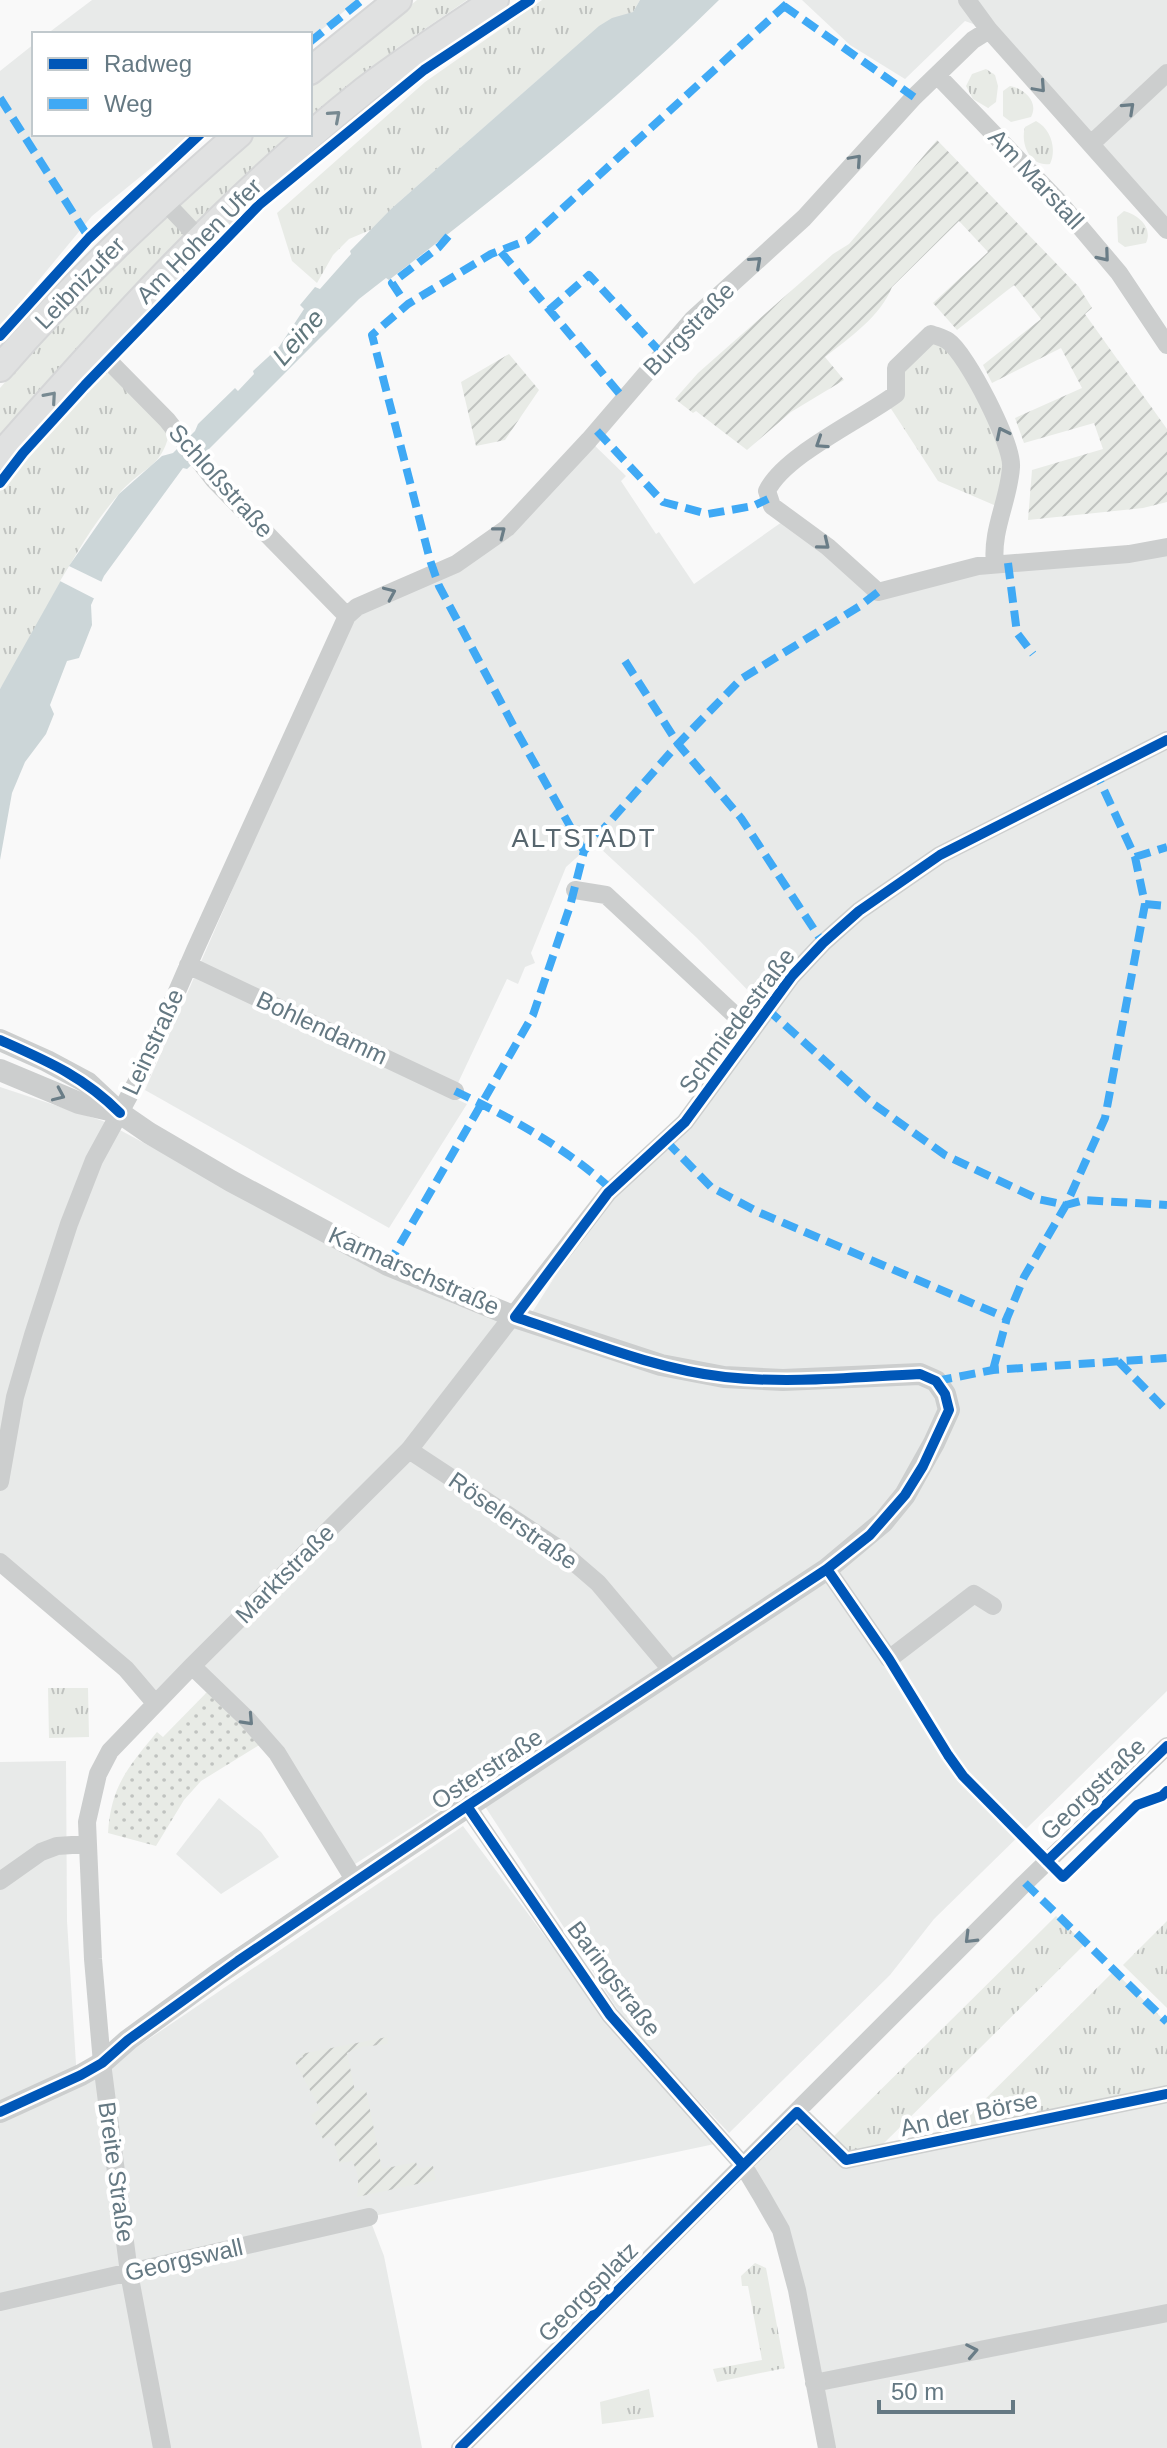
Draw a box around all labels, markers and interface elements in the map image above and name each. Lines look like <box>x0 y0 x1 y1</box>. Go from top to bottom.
legend <box>32 32 312 136</box>
text: Radweg <box>104 50 192 77</box>
one-way arrow <box>1031 77 1045 92</box>
text: Weg <box>104 90 153 117</box>
one-way arrow <box>1120 104 1135 118</box>
one-way arrow <box>326 111 341 126</box>
street label: Am Marstall <box>983 123 1089 234</box>
one-way arrow <box>847 155 862 169</box>
street label: Am Hohen Ufer <box>131 173 267 309</box>
street label: Leibnizufer <box>29 231 130 334</box>
one-way arrow <box>1094 246 1109 261</box>
one-way arrow <box>746 258 761 272</box>
street label: Burgstraße <box>638 277 740 381</box>
water label: Leine <box>266 303 330 371</box>
one-way arrow <box>42 392 56 407</box>
street label: Schloßstraße <box>164 419 279 543</box>
one-way arrow <box>996 427 1012 442</box>
one-way arrow <box>815 434 829 449</box>
one-way arrow <box>491 528 506 542</box>
one-way arrow <box>815 534 829 549</box>
one-way arrow <box>381 586 396 602</box>
district label: ALTSTADT <box>511 823 657 853</box>
street label: Schmiedestraße <box>673 943 800 1099</box>
street label: Leinstraße <box>116 985 189 1099</box>
street label: Bohlendamm <box>252 985 392 1070</box>
one-way arrow <box>50 1085 65 1101</box>
street label: Karmarschstraße <box>325 1221 504 1320</box>
street label: Röselerstraße <box>444 1466 583 1575</box>
street label: Marktstraße <box>230 1519 339 1628</box>
one-way arrow <box>238 1711 252 1726</box>
street label: Osterstraße <box>426 1723 547 1814</box>
street label: Georgstraße <box>1035 1732 1150 1845</box>
street label: Baringstraße <box>562 1916 667 2042</box>
one-way arrow <box>965 1929 979 1943</box>
street label: An der Börse <box>898 2086 1040 2141</box>
street label: Breite Straße <box>93 2100 140 2244</box>
street label: Georgswall <box>122 2233 245 2286</box>
street label: Georgsplatz <box>532 2236 643 2347</box>
one-way arrow <box>966 2344 979 2361</box>
scale bar <box>879 2364 1013 2414</box>
text: 50 m <box>891 2378 944 2405</box>

